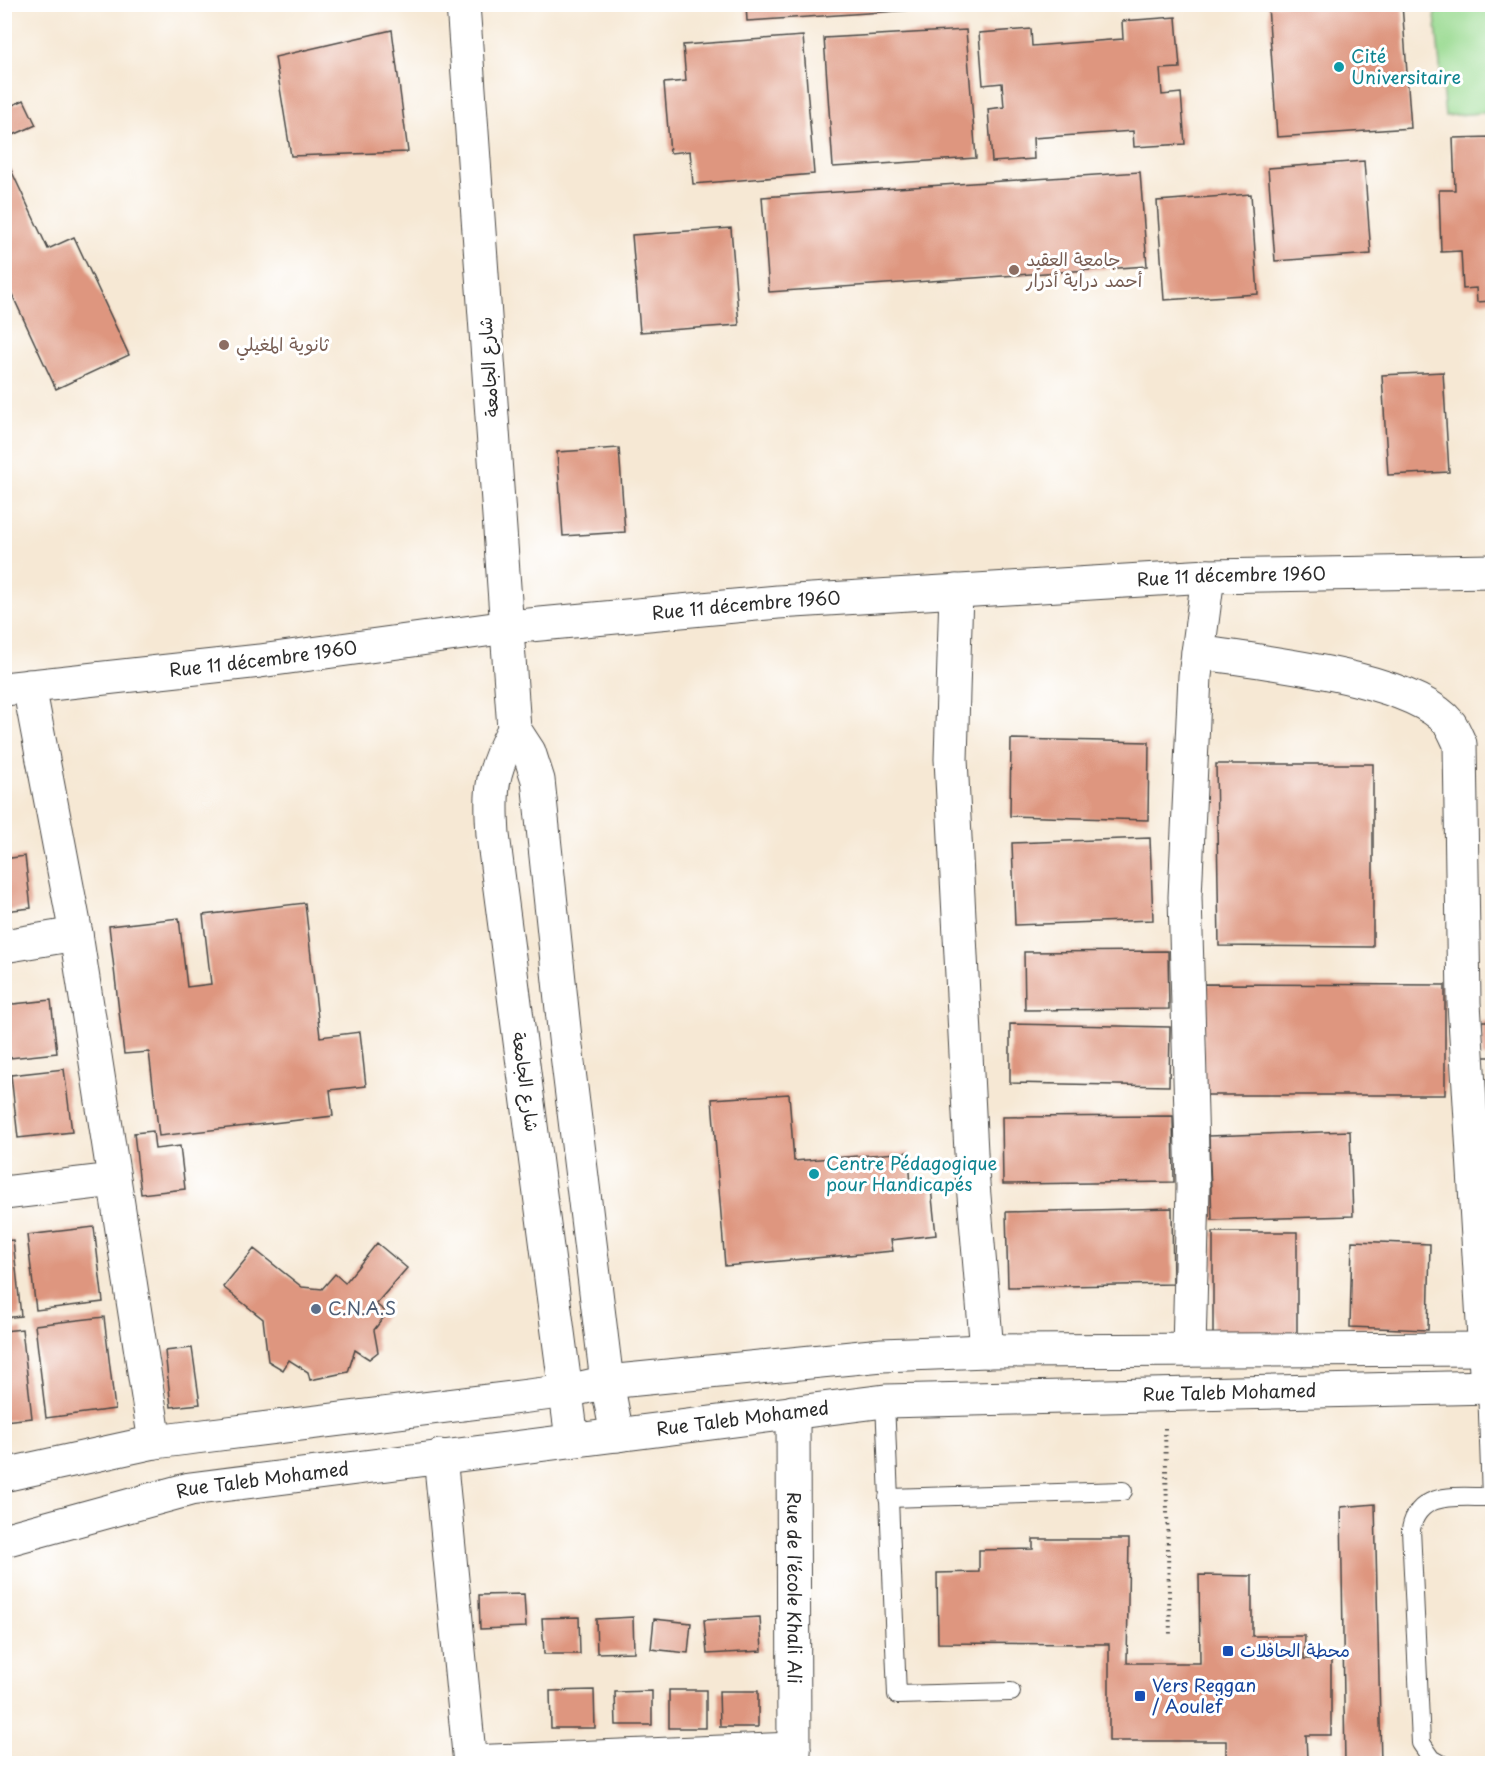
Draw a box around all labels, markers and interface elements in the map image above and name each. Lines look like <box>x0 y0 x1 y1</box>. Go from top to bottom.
place label: Cité Universitaire <box>1351 42 1461 90</box>
marker: Cité Universitaire <box>1332 60 1346 74</box>
place label: جامعة العقيد أحمد دراية أدرار <box>1025 245 1143 293</box>
marker: جامعة العقيد أحمد دراية أدرار <box>1007 263 1021 277</box>
street label: شارع الجامعة <box>471 316 504 418</box>
place label: ثانوية المغيلي <box>236 330 330 361</box>
marker: ثانوية المغيلي <box>217 338 231 352</box>
street label: Rue 11 décembre 1960 <box>1136 559 1326 592</box>
street label: Rue 11 décembre 1960 <box>651 583 841 626</box>
street label: Rue 11 décembre 1960 <box>168 633 359 683</box>
street label: شارع الجامعة <box>506 1030 547 1133</box>
place label: Centre Pédagogique pour Handicapés <box>826 1149 997 1197</box>
marker: Centre Pédagogique pour Handicapés <box>807 1167 821 1181</box>
place label: C.N.A.S <box>328 1294 396 1321</box>
marker: C.N.A.S <box>309 1302 323 1316</box>
street label: Rue Taleb Mohamed <box>1142 1376 1317 1407</box>
street label: Rue Taleb Mohamed <box>655 1393 830 1442</box>
street label: Rue Taleb Mohamed <box>173 1454 350 1504</box>
street label: Rue de l'école Khali Ali <box>781 1492 809 1684</box>
place label: محطة الحافلات <box>1240 1636 1350 1663</box>
marker: محطة الحافلات <box>1221 1644 1235 1658</box>
place label: Vers Reggan / Aoulef <box>1152 1671 1256 1719</box>
marker: Vers Reggan / Aoulef <box>1133 1689 1147 1703</box>

